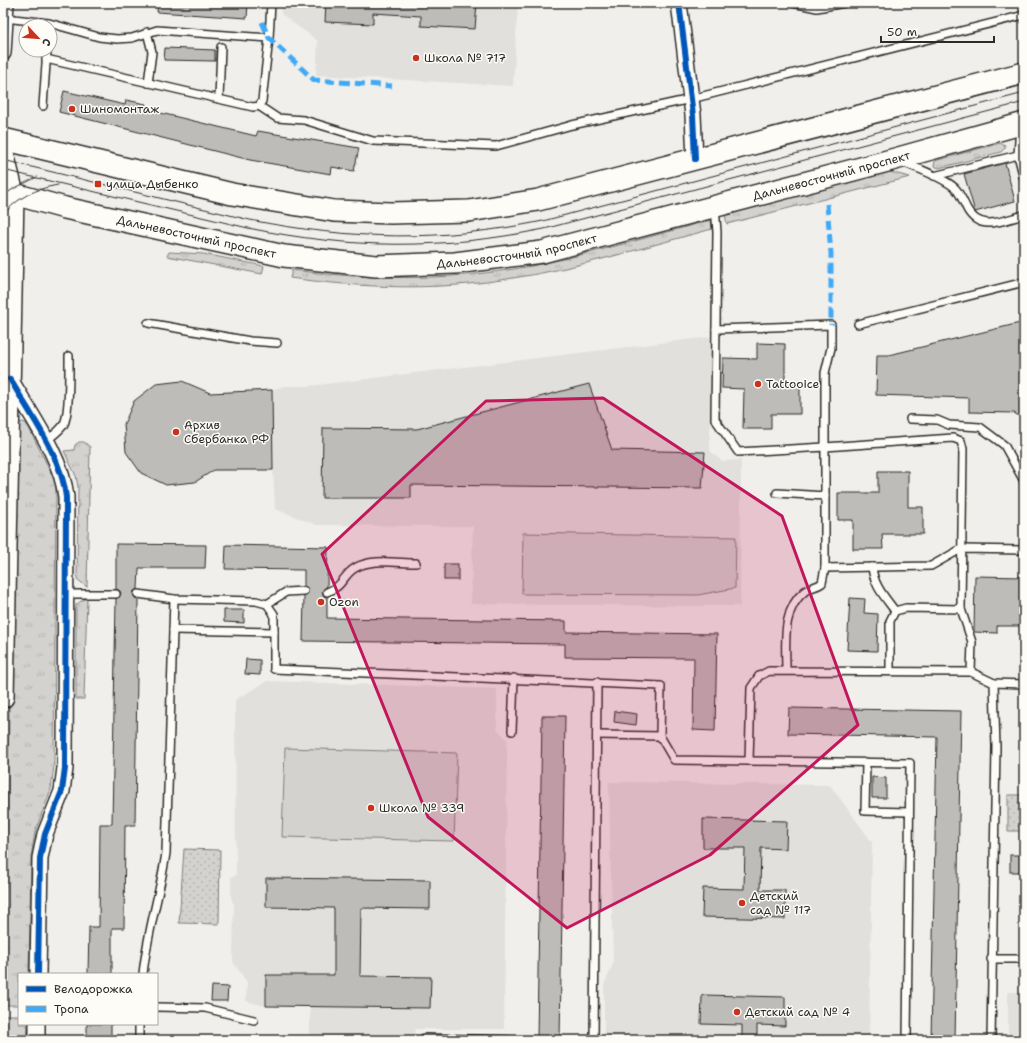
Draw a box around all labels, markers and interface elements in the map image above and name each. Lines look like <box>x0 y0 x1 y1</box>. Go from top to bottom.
north arrow <box>18 18 58 58</box>
scale bar <box>881 18 994 44</box>
text: 50 m <box>887 24 917 40</box>
text: С <box>38 36 55 49</box>
place label: Школа № 717 <box>424 50 506 66</box>
marker: Школа № 717 <box>411 53 421 63</box>
place label: Шиномонтаж <box>80 101 159 117</box>
marker: Шиномонтаж <box>67 104 77 114</box>
street label: Дальневосточный проспект <box>751 147 913 204</box>
place label: улица Дыбенко <box>106 176 198 192</box>
marker: улица Дыбенко <box>93 179 103 189</box>
street label: Дальневосточный проспект <box>115 212 279 262</box>
street label: Дальневосточный проспект <box>436 230 600 272</box>
place label: Tattooice <box>766 376 820 392</box>
marker: Tattooice <box>753 379 763 389</box>
place label: Архив Сбербанка РФ <box>184 417 269 447</box>
marker: Архив Сбербанка РФ <box>171 427 181 437</box>
place label: Ozon <box>329 594 359 610</box>
marker: Ozon <box>316 597 326 607</box>
place label: Школа № 339 <box>379 800 464 816</box>
marker: Школа № 339 <box>366 803 376 813</box>
place label: Детский сад № 117 <box>750 888 811 918</box>
marker: Детский сад № 117 <box>737 898 747 908</box>
legend <box>18 973 158 1025</box>
text: Велодорожка <box>54 981 133 997</box>
text: Тропа <box>54 1001 89 1017</box>
place label: Детский сад № 4 <box>745 1004 850 1020</box>
marker: Детский сад № 4 <box>732 1007 742 1017</box>

